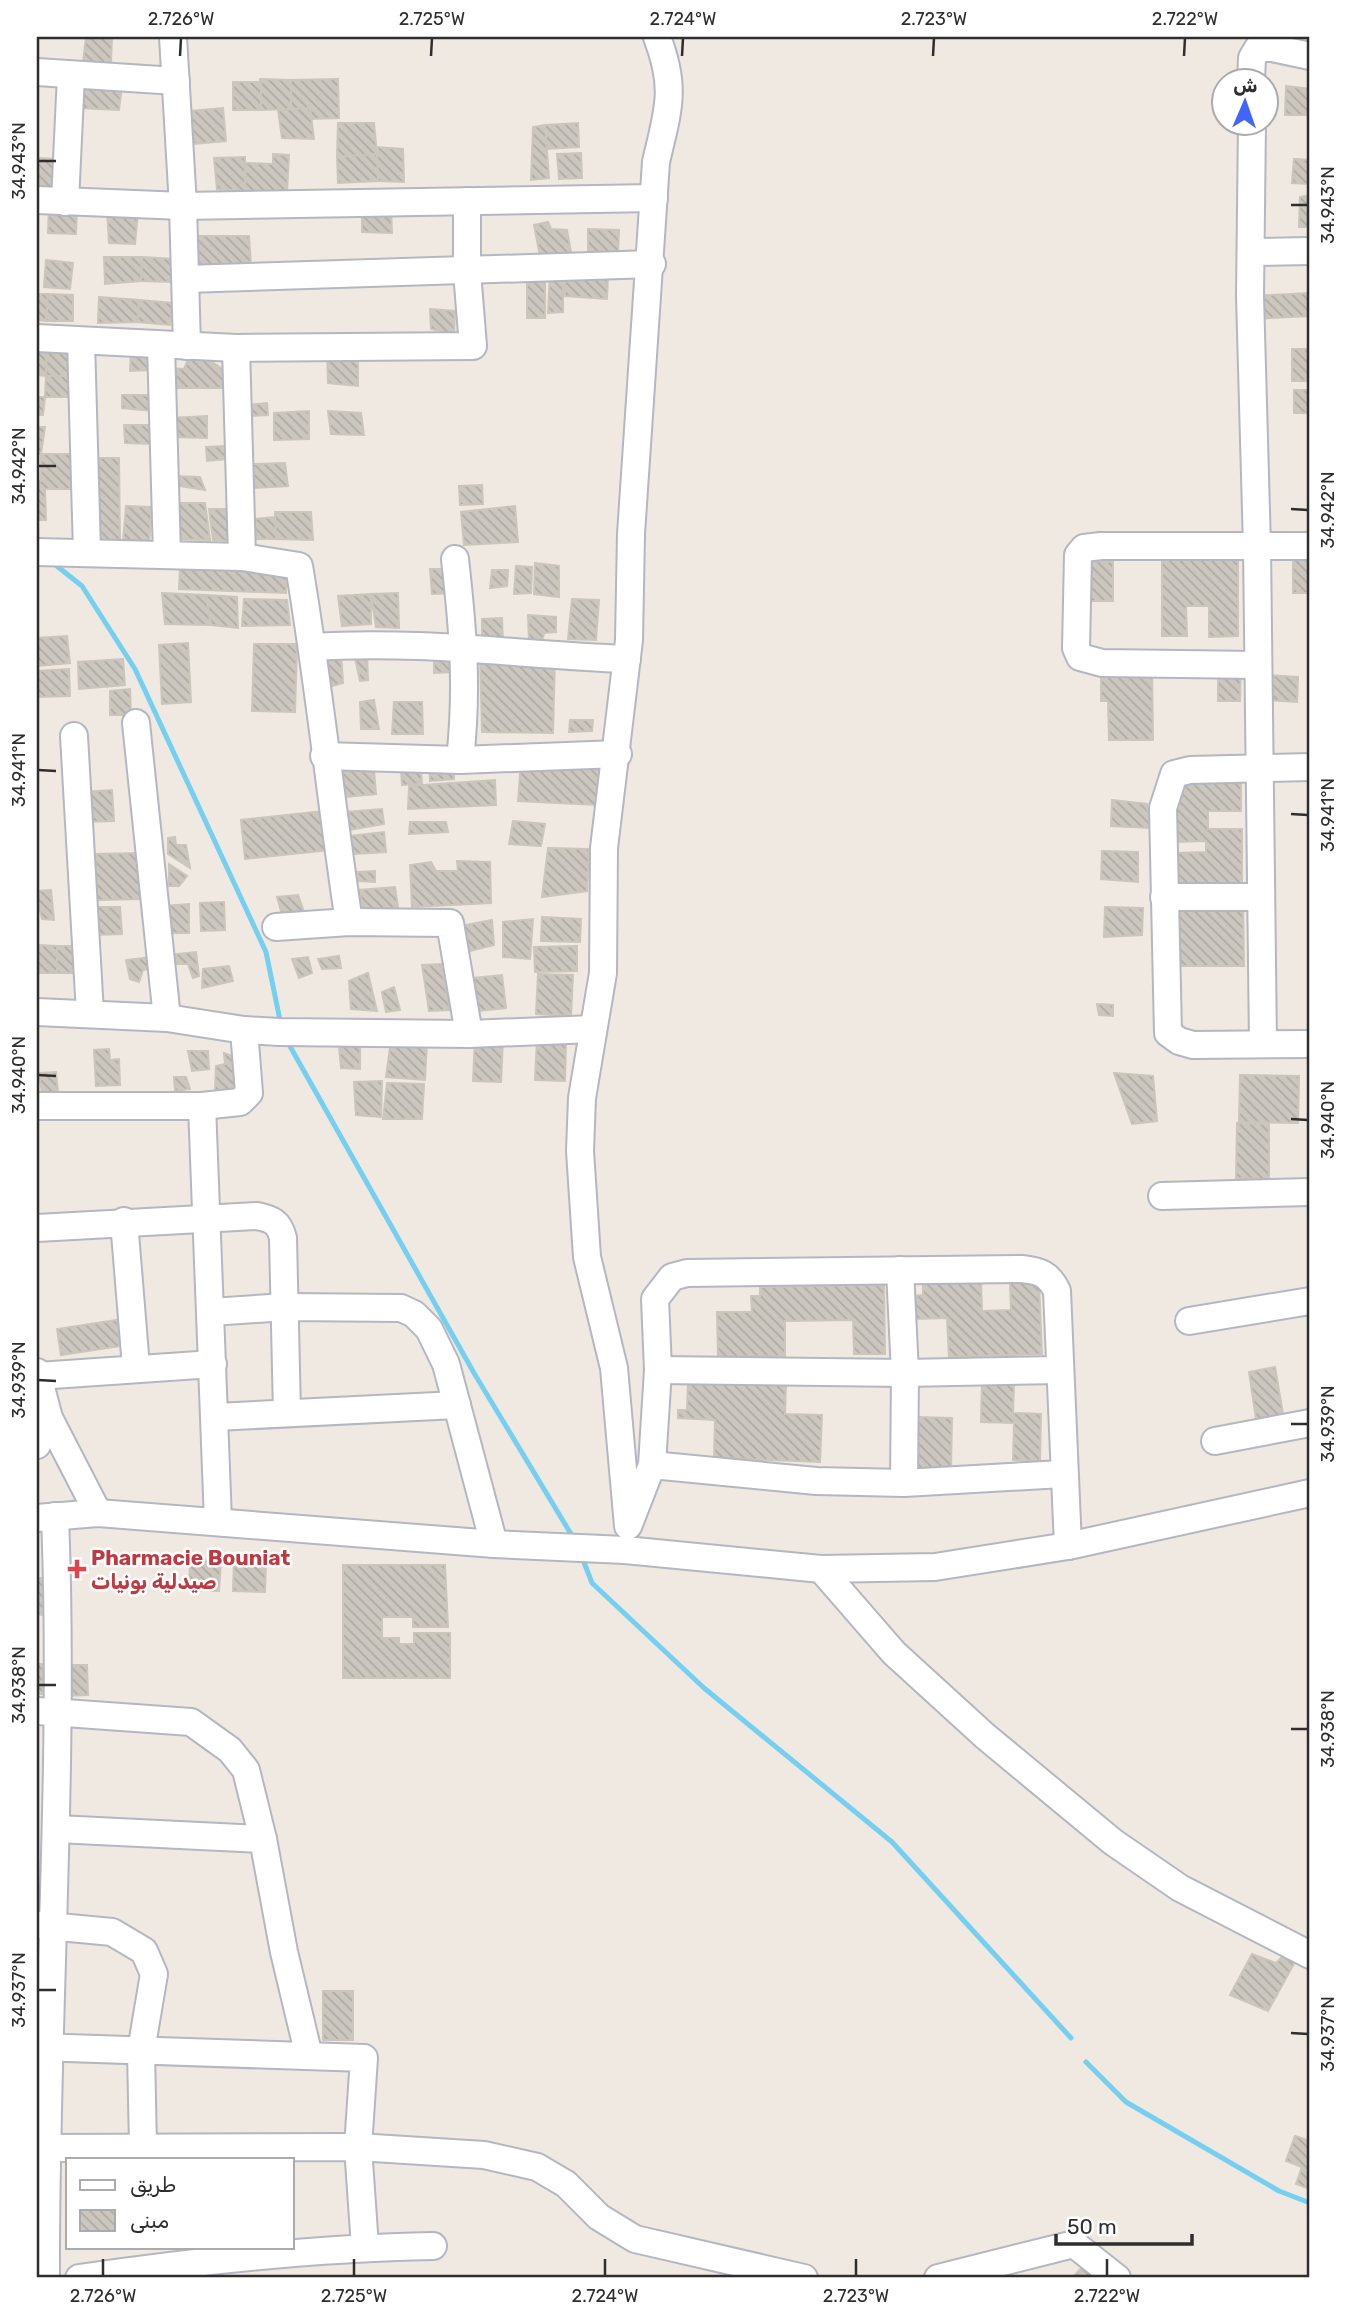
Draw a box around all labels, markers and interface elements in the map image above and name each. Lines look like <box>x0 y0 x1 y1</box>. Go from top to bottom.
text: 2.726°W <box>148 8 214 30</box>
text: 2.725°W <box>399 8 465 30</box>
text: 2.724°W <box>650 8 716 30</box>
text: 2.723°W <box>901 8 967 30</box>
text: 2.722°W <box>1152 8 1218 30</box>
north arrow <box>1210 66 1280 136</box>
text: ش <box>1233 74 1258 97</box>
text: 34.943°N <box>8 122 30 200</box>
text: 34.943°N <box>1317 166 1339 244</box>
text: 34.942°N <box>8 427 30 505</box>
text: 34.942°N <box>1317 471 1339 549</box>
text: 34.941°N <box>8 733 30 807</box>
text: 34.941°N <box>1317 778 1339 852</box>
text: 34.940°N <box>8 1036 30 1114</box>
text: 34.940°N <box>1317 1081 1339 1159</box>
text: 34.939°N <box>8 1342 30 1418</box>
text: 34.939°N <box>1317 1386 1339 1462</box>
place label: Pharmacie Bouniat صيدلية بونيات <box>91 1545 291 1595</box>
marker: Pharmacie Bouniat صيدلية بونيات <box>69 1561 85 1577</box>
text: 34.938°N <box>8 1646 30 1724</box>
text: 34.938°N <box>1317 1690 1339 1768</box>
text: 34.937°N <box>8 1952 30 2028</box>
text: 34.937°N <box>1317 1996 1339 2072</box>
legend <box>66 2158 294 2248</box>
text: طريق <box>130 2172 176 2197</box>
scale bar <box>1056 2203 1193 2247</box>
text: مبنى <box>130 2208 169 2233</box>
text: 50 m <box>1067 2214 1117 2239</box>
text: 2.726°W <box>70 2285 136 2307</box>
text: 2.725°W <box>321 2285 387 2307</box>
text: 2.724°W <box>572 2285 638 2307</box>
text: 2.723°W <box>823 2285 889 2307</box>
text: 2.722°W <box>1074 2285 1140 2307</box>

